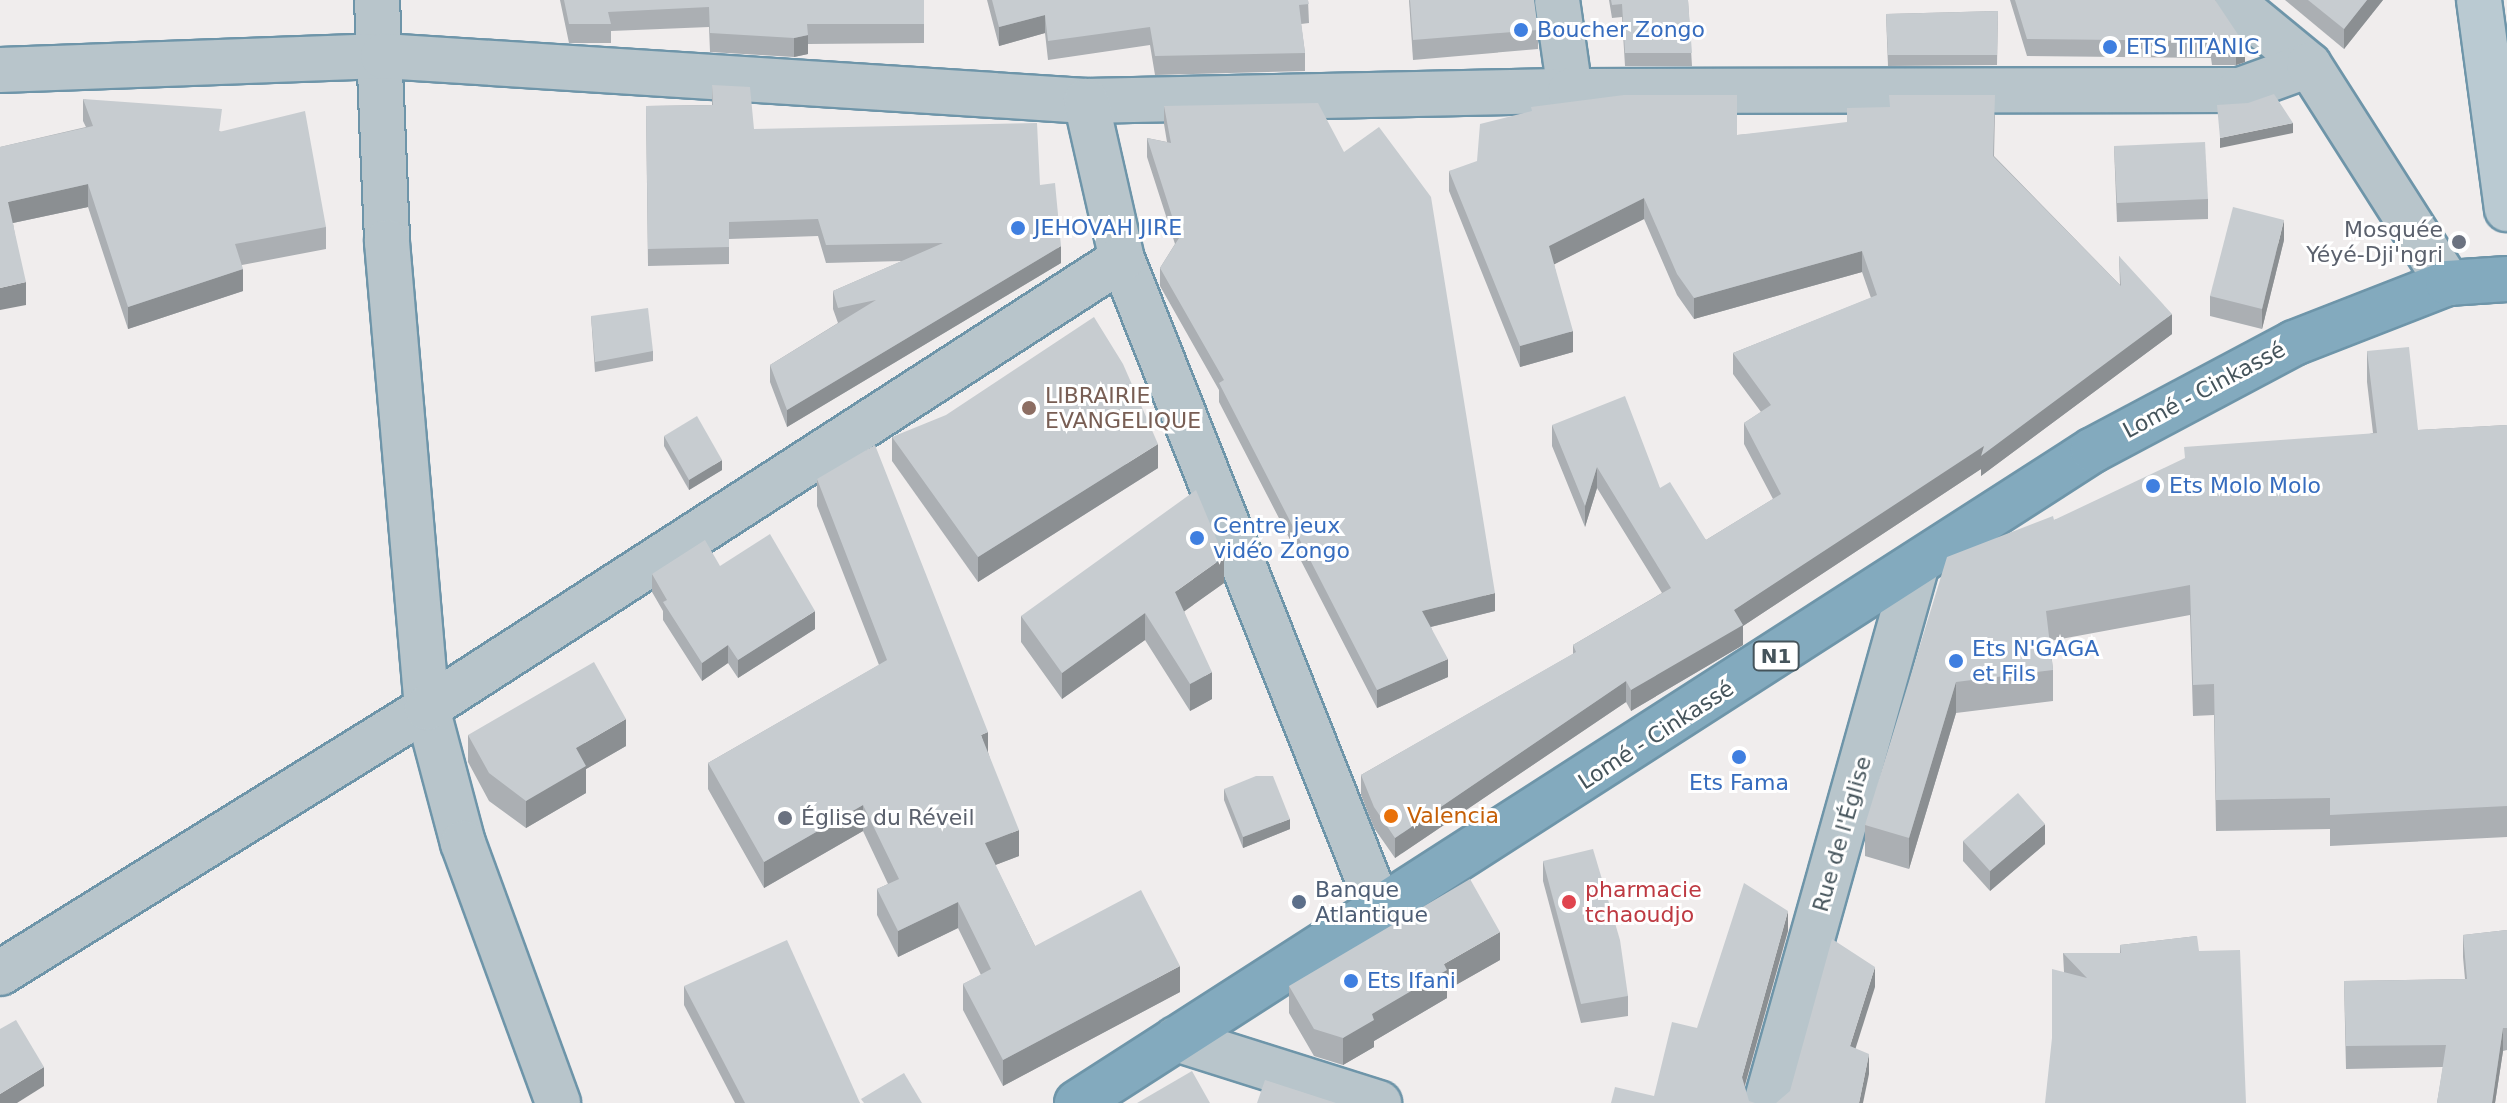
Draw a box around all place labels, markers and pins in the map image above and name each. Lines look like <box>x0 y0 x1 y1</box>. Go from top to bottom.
place label: Boucher Zongo <box>1537 17 1705 43</box>
marker: Boucher Zongo <box>1512 21 1530 39</box>
place label: ETS TITANIC <box>2126 34 2259 60</box>
marker: ETS TITANIC <box>2101 38 2119 56</box>
place label: JEHOVAH JIRE <box>1034 215 1182 241</box>
place label: Mosquée Yéyé-Dji'ngri <box>2306 216 2443 268</box>
marker: JEHOVAH JIRE <box>1009 219 1027 237</box>
marker: Mosquée Yéyé-Dji'ngri <box>2450 233 2468 251</box>
place label: LIBRAIRIE EVANGELIQUE <box>1045 382 1201 434</box>
marker: LIBRAIRIE EVANGELIQUE <box>1020 399 1038 417</box>
place label: Ets Molo Molo <box>2169 473 2321 499</box>
marker: Ets Molo Molo <box>2144 477 2162 495</box>
place label: Centre jeux vidéo Zongo <box>1213 512 1350 564</box>
marker: Centre jeux vidéo Zongo <box>1188 529 1206 547</box>
place label: Ets N'GAGA et Fils <box>1972 635 2099 686</box>
marker: Ets N'GAGA et Fils <box>1947 652 1965 670</box>
marker: Ets Fama <box>1730 748 1748 766</box>
place label: Ets Fama <box>1689 770 1789 796</box>
place label: Valencia <box>1407 803 1499 829</box>
place label: Église du Réveil <box>801 805 975 831</box>
marker: Valencia <box>1382 807 1400 825</box>
marker: Église du Réveil <box>776 809 794 827</box>
place label: Banque Atlantique <box>1315 876 1428 928</box>
place label: pharmacie tchaoudjo <box>1585 876 1702 928</box>
marker: Banque Atlantique <box>1290 893 1308 911</box>
marker: pharmacie tchaoudjo <box>1560 893 1578 911</box>
place label: Ets Ifani <box>1367 968 1456 994</box>
marker: Ets Ifani <box>1342 972 1360 990</box>

